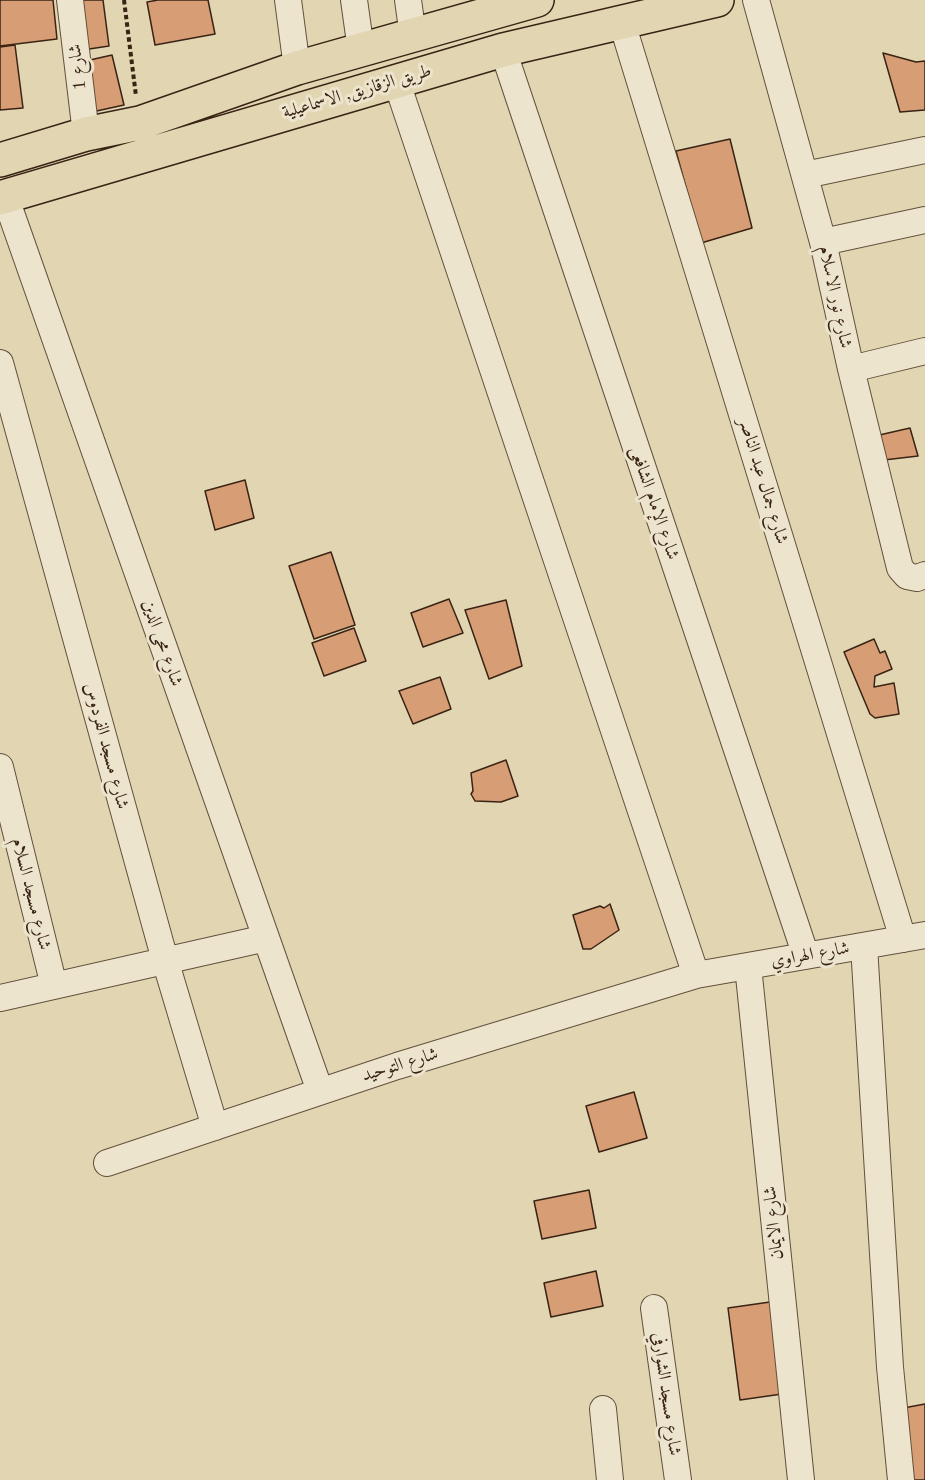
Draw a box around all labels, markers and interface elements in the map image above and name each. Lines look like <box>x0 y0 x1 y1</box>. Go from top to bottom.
street label: شارع 1 <box>64 42 92 92</box>
street label: طريق الزقازيق, الاسماعيلية <box>280 60 434 124</box>
street label: شارع نور الاسلام <box>814 244 856 350</box>
street label: شارع جمال عبد الناصر <box>734 415 792 547</box>
street label: شارع الإمام الشافعى <box>624 443 684 563</box>
street label: شارع محى الدين <box>137 597 187 689</box>
street label: شارع مسجد الفردوس <box>79 680 133 812</box>
street label: شارع مسجد السلام <box>7 836 55 952</box>
street label: شارع الهراوي <box>769 937 851 973</box>
street label: شارع التوحيد <box>359 1043 441 1087</box>
street label: شارع الايمان <box>759 1185 789 1261</box>
street label: شارع مسجد الشوارفي <box>647 1331 685 1457</box>

